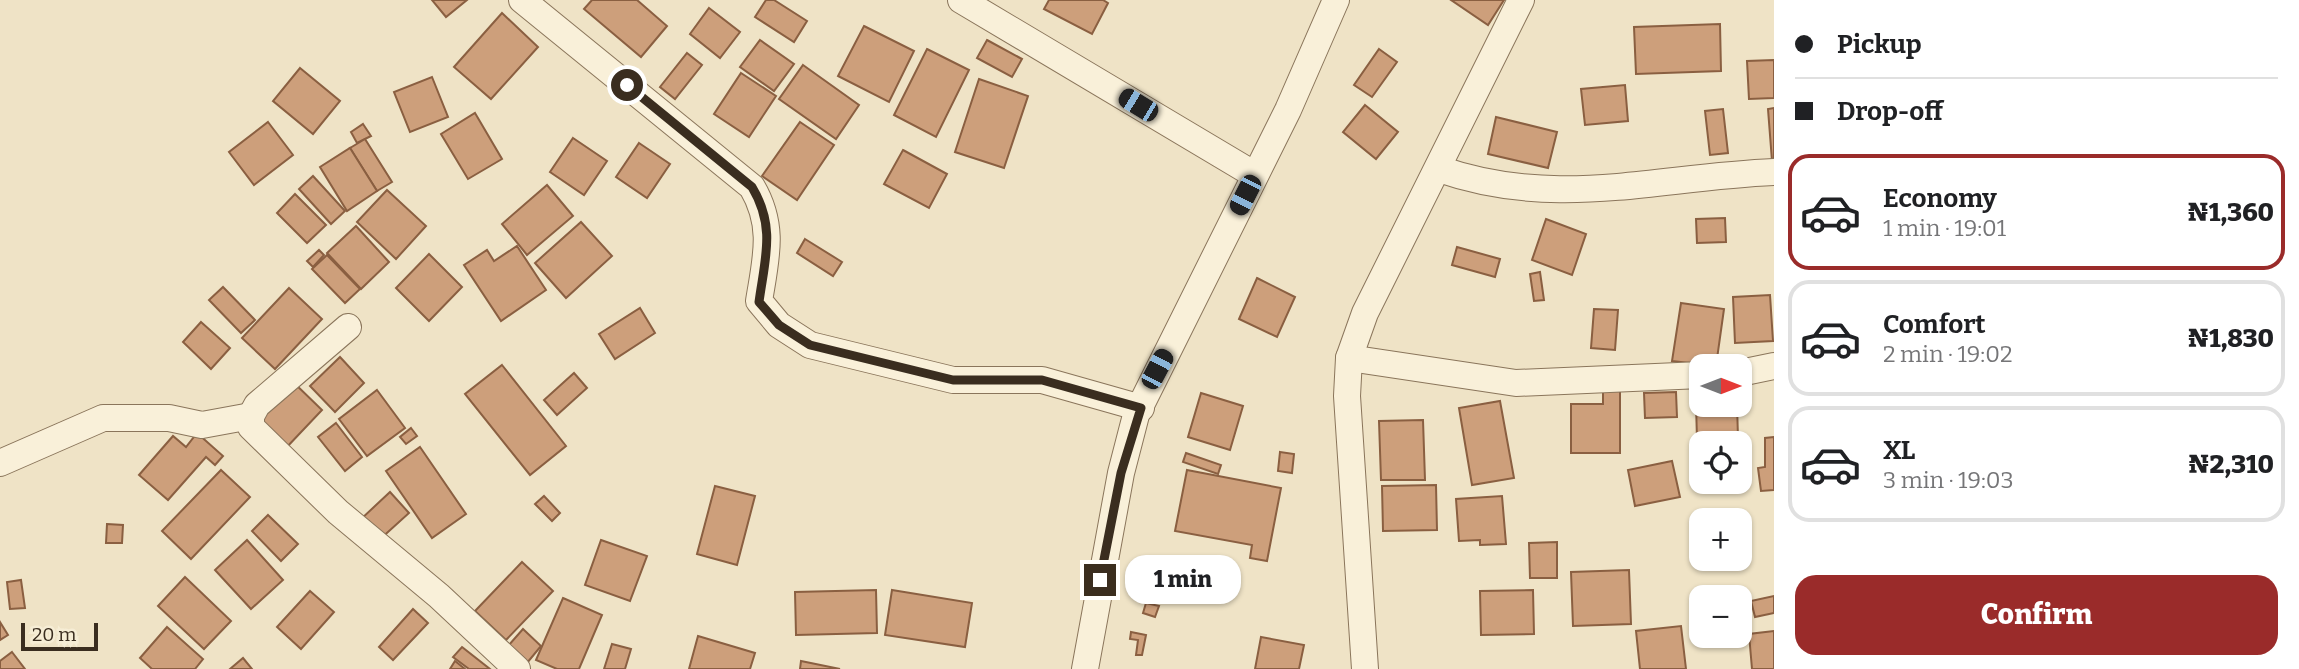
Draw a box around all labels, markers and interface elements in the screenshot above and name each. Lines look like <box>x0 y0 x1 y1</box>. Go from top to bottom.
text: Pickup <box>1837 29 1922 60</box>
route start <box>611 69 643 101</box>
car <box>1115 85 1162 125</box>
text: Drop-off <box>1837 96 1943 127</box>
car <box>1227 172 1264 218</box>
icon: car <box>1799 181 1862 244</box>
text: Economy <box>1883 183 1997 214</box>
text: ₦1,360 <box>2187 197 2274 228</box>
text: 1 min · 19:01 <box>1883 214 2006 242</box>
icon: car <box>1799 307 1862 370</box>
text: Comfort <box>1883 309 1986 340</box>
text: ₦1,830 <box>2187 323 2274 354</box>
text: 2 min · 19:02 <box>1883 340 2012 368</box>
car <box>1138 346 1177 392</box>
north arrow <box>1689 354 1752 416</box>
map controls <box>1689 354 1752 648</box>
button: locate <box>1689 431 1752 494</box>
icon: car <box>1799 433 1862 496</box>
text: XL <box>1883 435 1915 466</box>
text: ₦2,310 <box>2188 449 2274 480</box>
text: 3 min · 19:03 <box>1883 466 2014 494</box>
button: + <box>1689 508 1752 571</box>
callout: 1 min <box>1124 556 1240 604</box>
route end <box>1084 564 1116 596</box>
text: 1 min <box>1154 565 1212 593</box>
button: Confirm <box>1795 575 2278 655</box>
button: − <box>1689 585 1752 648</box>
scale bar <box>21 620 98 652</box>
text: 20 m <box>32 623 76 646</box>

